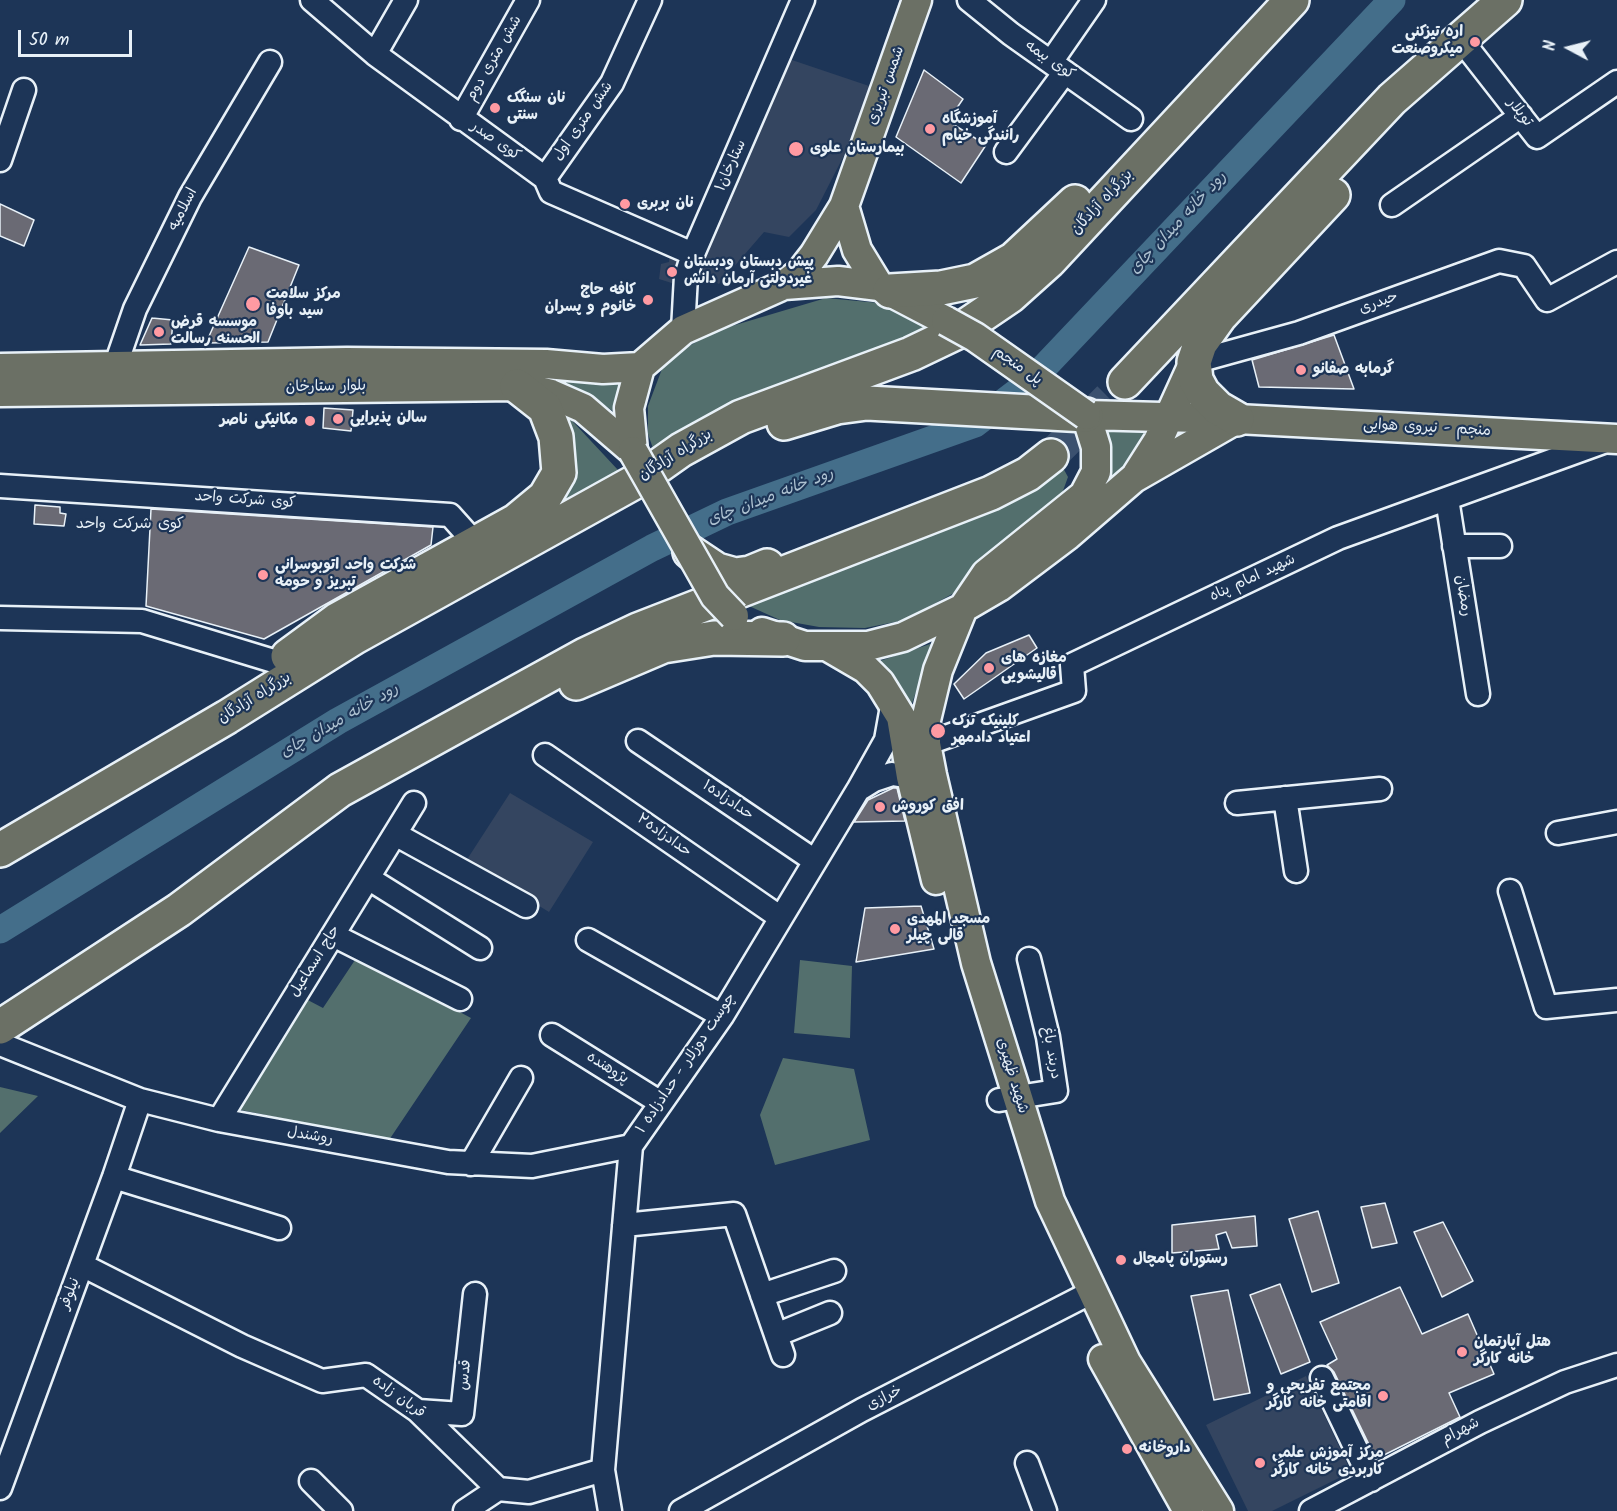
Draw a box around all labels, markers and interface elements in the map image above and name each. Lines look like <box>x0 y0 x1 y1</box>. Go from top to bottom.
street label: شش متری دوم <box>463 13 527 105</box>
scale bar <box>21 18 135 56</box>
north arrow <box>1539 18 1599 78</box>
place label: اره تیزکنی میکروصنعت <box>1391 24 1463 59</box>
text: 50 m <box>29 26 69 55</box>
marker: اره تیزکنی میکروصنعت <box>1468 35 1482 49</box>
street label: کوی بیمه <box>1020 37 1078 85</box>
text: N <box>1538 39 1564 52</box>
street label: شمس تبریزی <box>864 44 910 128</box>
street label: شش متری اول <box>550 79 618 165</box>
place label: نان سنگک سنتی <box>507 90 565 125</box>
street label: توپلار <box>1502 95 1536 131</box>
marker: نان سنگک سنتی <box>488 101 502 115</box>
place label: آموزشگاه رانندگی خیام <box>942 111 1019 146</box>
street label: کوی صدر <box>467 118 523 166</box>
marker: آموزشگاه رانندگی خیام <box>923 122 937 136</box>
street label: ستارخان۱ <box>713 137 751 195</box>
marker: بیمارستان علوی <box>787 140 805 158</box>
place label: بیمارستان علوی <box>810 140 904 158</box>
street label: بزرگراه آزادگان <box>1068 167 1138 239</box>
water label: رود خانه میدان چای <box>1127 169 1231 279</box>
street label: اسلامیه <box>166 186 202 234</box>
place label: نان بربری <box>637 195 694 213</box>
marker: نان بربری <box>618 197 632 211</box>
place label: پیش دبستان ودبستان غیردولتی آرمان دانش <box>684 254 814 289</box>
marker: پیش دبستان ودبستان غیردولتی آرمان دانش <box>665 265 679 279</box>
place label: کافه حاج‌ خانوم‌ و پسران <box>545 282 636 317</box>
place label: مرکز سلامت سید باوفا <box>266 286 341 321</box>
street label: حیدری <box>1357 289 1401 319</box>
marker: کافه حاج‌ خانوم‌ و پسران <box>641 293 655 307</box>
marker: مرکز سلامت سید باوفا <box>244 295 262 313</box>
place label: موسسه قرض الحسنه رسالت <box>171 314 260 349</box>
marker: موسسه قرض الحسنه رسالت <box>152 325 166 339</box>
street label: پل منجم <box>989 344 1045 390</box>
place label: گرمابه صفانو <box>1313 361 1394 379</box>
marker: گرمابه صفانو <box>1294 363 1308 377</box>
street label: بلوار ستارخان <box>286 378 366 398</box>
place label: سالن پذیرایی <box>350 410 427 428</box>
place label: مکانیکی ناصر <box>220 412 298 430</box>
marker: سالن پذیرایی <box>331 412 345 426</box>
marker: مکانیکی ناصر <box>303 414 317 428</box>
street label: منجم - نیروی هوایی <box>1363 417 1491 441</box>
street label: بزرگراه آزادگان <box>636 426 716 486</box>
water label: رود خانه میدان چای <box>705 465 837 531</box>
street label: کوی شرکت واحد <box>194 488 296 514</box>
district label: کوی شرکت واحد <box>76 515 184 535</box>
street label: شهید امام پناه <box>1207 551 1299 607</box>
place label: شرکت واحد اتوبوسرانی تبریز و حومه <box>275 557 416 592</box>
marker: شرکت واحد اتوبوسرانی تبریز و حومه <box>256 568 270 582</box>
street label: رمضان <box>1450 574 1474 618</box>
place label: مغازه های قالیشویی <box>1001 650 1067 685</box>
marker: مغازه های قالیشویی <box>982 661 996 675</box>
street label: بزرگراه آزادگان <box>215 669 295 729</box>
water label: رود خانه میدان چای <box>278 680 402 764</box>
place label: کلینیک ترک اعتیاد دادمهر <box>952 713 1030 748</box>
marker: کلینیک ترک اعتیاد دادمهر <box>929 722 947 740</box>
street label: حدادزاده۱ <box>698 778 756 824</box>
place label: افق کوروش <box>892 798 964 816</box>
marker: افق کوروش <box>873 800 887 814</box>
street label: حدادزاده۲ <box>632 811 694 861</box>
place label: مسجد المهدی قالی چیلر <box>907 911 990 946</box>
marker: مسجد المهدی قالی چیلر <box>888 922 902 936</box>
street label: حاج اسماعیل <box>287 923 345 1001</box>
street label: چوست دوزلار - حدادزاده ۱ <box>633 990 741 1138</box>
street label: دربند باغ <box>1037 1025 1063 1081</box>
street label: شهید ظهیری <box>991 1036 1031 1116</box>
street label: پژوهنده <box>583 1049 631 1089</box>
street label: روشندل <box>286 1124 334 1150</box>
place label: رستوران پامچال <box>1133 1251 1228 1269</box>
marker: رستوران پامچال <box>1114 1253 1128 1267</box>
street label: نیلوفر <box>57 1276 85 1312</box>
place label: هتل آپارتمان خانه کارگر <box>1474 1334 1551 1369</box>
marker: هتل آپارتمان خانه کارگر <box>1455 1345 1469 1359</box>
street label: قدس <box>455 1359 477 1391</box>
street label: قربان زاده <box>368 1373 428 1423</box>
place label: مجتمع تفریحی و اقامتی خانه کارگر <box>1267 1378 1371 1413</box>
street label: خرازی <box>864 1383 906 1415</box>
marker: مجتمع تفریحی و اقامتی خانه کارگر <box>1376 1389 1390 1403</box>
street label: شهرام <box>1439 1415 1483 1449</box>
place label: داروخانه <box>1139 1440 1191 1458</box>
marker: داروخانه <box>1120 1442 1134 1456</box>
place label: مرکز آموزش علمی کاربردی خانه کارگر <box>1272 1445 1384 1480</box>
marker: مرکز آموزش علمی کاربردی خانه کارگر <box>1253 1456 1267 1470</box>

